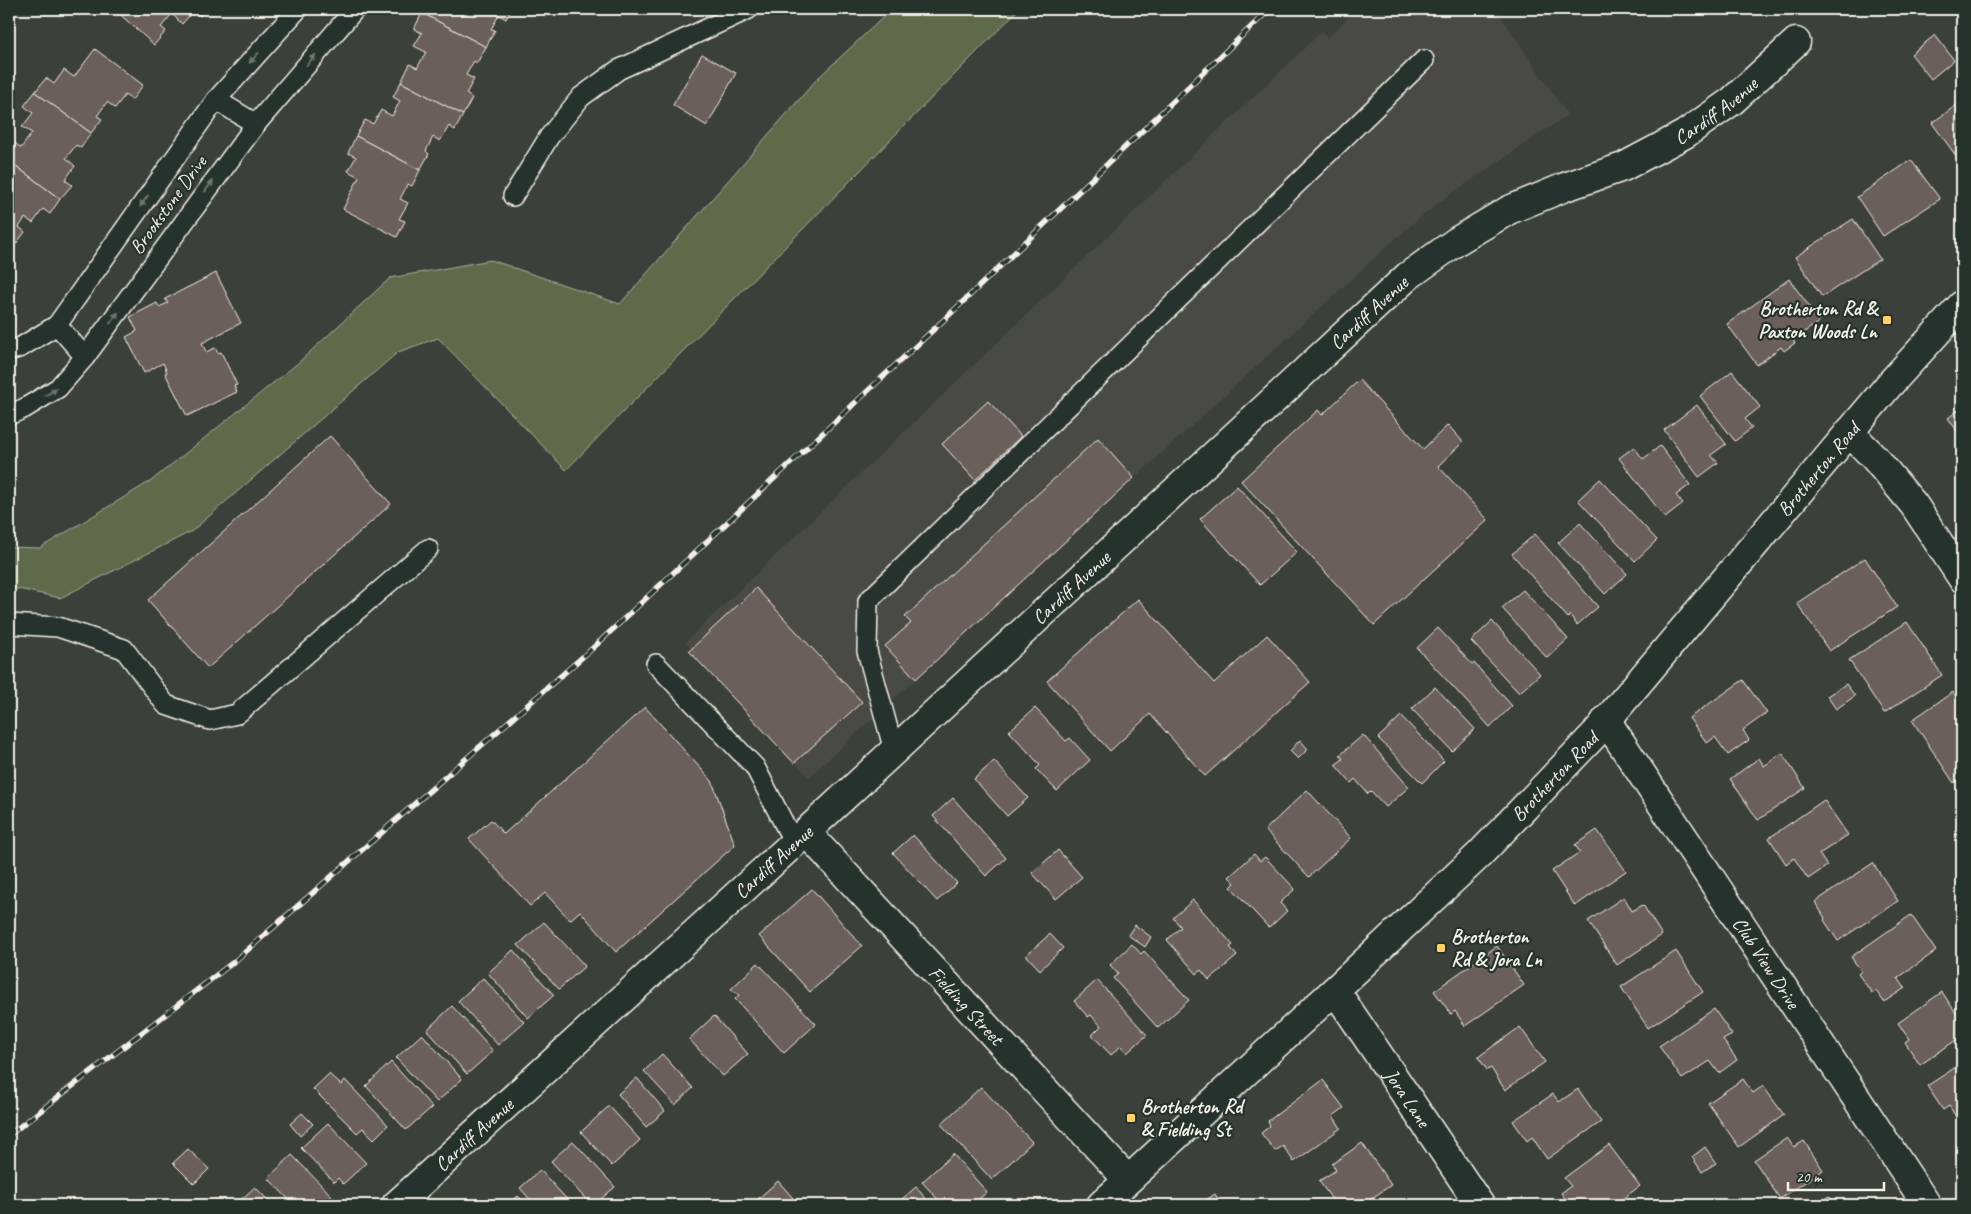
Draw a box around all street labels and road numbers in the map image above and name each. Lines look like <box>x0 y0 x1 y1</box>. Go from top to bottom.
street label: Cardiff Avenue <box>1670 71 1763 150</box>
street label: Brookstone Drive <box>124 150 213 259</box>
street label: Cardiff Avenue <box>1324 269 1414 355</box>
street label: Brotherton Road <box>1771 415 1867 521</box>
street label: Cardiff Avenue <box>1027 544 1116 630</box>
street label: Brotherton Road <box>1505 724 1605 827</box>
street label: Cardiff Avenue <box>729 819 819 904</box>
street label: Club View Drive <box>1727 912 1807 1015</box>
street label: Fielding Street <box>924 961 1011 1052</box>
street label: Jora Lane <box>1379 1063 1437 1133</box>
street label: Cardiff Avenue <box>429 1091 519 1176</box>

